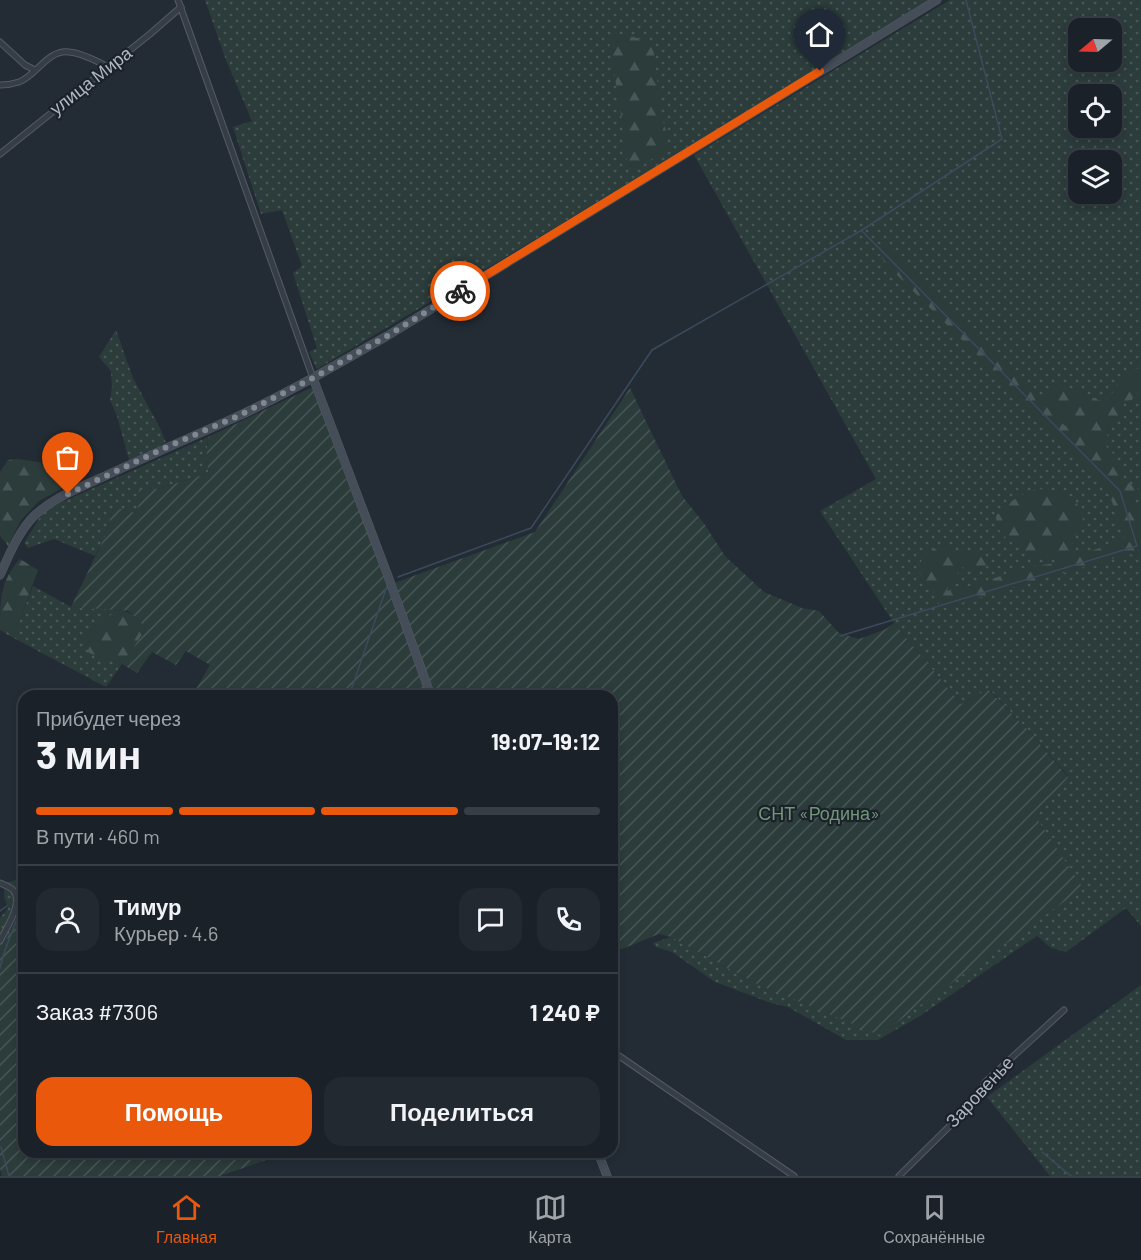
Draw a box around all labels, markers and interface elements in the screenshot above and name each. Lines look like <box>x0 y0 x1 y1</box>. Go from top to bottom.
pin <box>794 9 845 71</box>
icon: home <box>803 18 836 51</box>
north arrow <box>1068 18 1122 72</box>
map controls <box>1068 18 1122 204</box>
street label: улица Мира <box>45 41 137 119</box>
button: locate <box>1068 84 1122 138</box>
button: layers <box>1068 150 1122 204</box>
courier <box>430 261 490 321</box>
icon: bike <box>444 275 477 308</box>
pin <box>42 432 93 494</box>
icon: bag <box>51 441 84 474</box>
text: Прибудет через <box>36 706 181 730</box>
text: 19:07–19:12 <box>491 728 600 754</box>
text: 3 мин <box>36 730 141 777</box>
park label: СНТ «Родина» <box>758 802 880 824</box>
text: В пути · 460 m <box>36 824 160 848</box>
button: person <box>36 888 99 951</box>
button: chat <box>459 888 522 951</box>
button: phone <box>537 888 600 951</box>
text: Тимур <box>114 893 182 919</box>
text: Курьер · 4.6 <box>114 921 218 945</box>
text: Заказ #7306 <box>36 998 158 1024</box>
text: 1 240 ₽ <box>530 999 600 1025</box>
street label: Заровенье <box>941 1051 1018 1132</box>
button: Помощь <box>36 1077 312 1146</box>
button: Поделиться <box>324 1077 600 1146</box>
tab: Главная <box>156 1191 217 1247</box>
tab: Карта <box>529 1191 571 1247</box>
tab: Сохранённые <box>883 1191 985 1247</box>

